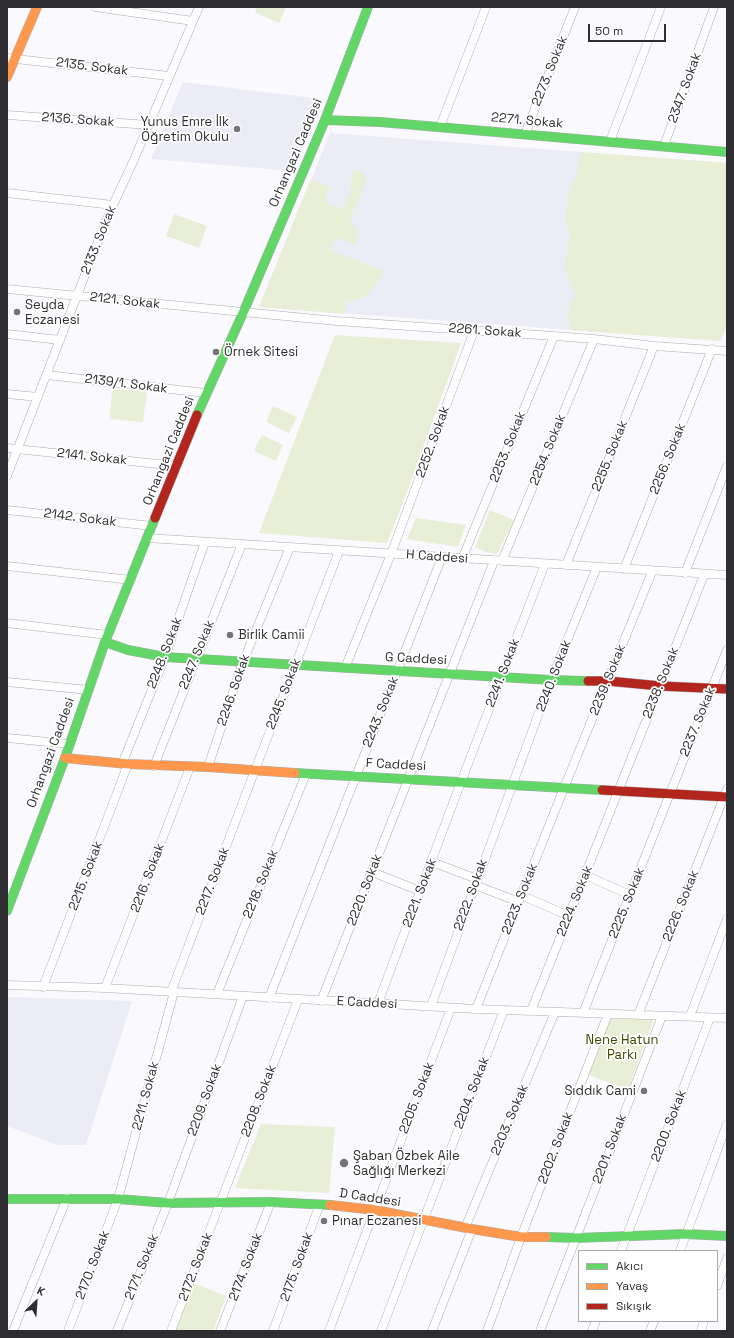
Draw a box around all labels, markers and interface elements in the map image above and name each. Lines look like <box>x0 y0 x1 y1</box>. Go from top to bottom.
scale bar <box>590 16 668 42</box>
text: 50 m <box>595 23 623 39</box>
street label: 2273. Sokak <box>529 33 571 109</box>
street label: 2347. Sokak <box>665 51 705 125</box>
street label: 2135. Sokak <box>55 55 129 79</box>
street label: Orhangazi Caddesi <box>266 96 326 210</box>
street label: 2136. Sokak <box>41 110 115 130</box>
street label: 2271. Sokak <box>490 110 564 132</box>
place label: Yunus Emre İlk Öğretim Okulu <box>141 114 229 145</box>
marker: Yunus Emre İlk Öğretim Okulu <box>232 124 242 134</box>
street label: 2133. Sokak <box>78 203 120 277</box>
street label: 2121. Sokak <box>89 290 161 312</box>
place label: Seyda Eczanesi <box>25 297 80 328</box>
marker: Seyda Eczanesi <box>12 307 22 317</box>
street label: 2261. Sokak <box>448 321 522 341</box>
place label: Örnek Sitesi <box>224 344 298 360</box>
marker: Örnek Sitesi <box>211 347 221 357</box>
street label: 2139/1. Sokak <box>84 371 168 397</box>
street label: Orhangazi Caddesi <box>140 394 198 508</box>
street label: 2252. Sokak <box>413 404 453 480</box>
street label: 2253. Sokak <box>487 409 529 485</box>
street label: 2254. Sokak <box>527 412 569 488</box>
street label: 2255. Sokak <box>589 418 631 494</box>
street label: 2256. Sokak <box>647 421 689 497</box>
street label: 2141. Sokak <box>56 446 128 468</box>
street label: 2142. Sokak <box>43 506 117 530</box>
street label: H Caddesi <box>406 547 468 567</box>
street label: 2248. Sokak <box>144 615 186 691</box>
street label: 2247. Sokak <box>176 618 218 692</box>
place label: Birlik Camii <box>238 627 305 643</box>
marker: Birlik Camii <box>225 630 235 640</box>
street label: 2241. Sokak <box>483 636 523 710</box>
street label: 2240. Sokak <box>533 638 575 714</box>
street label: 2239. Sokak <box>587 642 629 718</box>
street label: 2238. Sokak <box>640 645 682 721</box>
street label: G Caddesi <box>385 650 447 668</box>
street label: 2246. Sokak <box>214 652 254 728</box>
street label: 2245. Sokak <box>263 656 305 732</box>
street label: 2243. Sokak <box>360 674 402 750</box>
street label: 2237. Sokak <box>677 685 719 759</box>
street label: Orhangazi Caddesi <box>24 696 78 810</box>
street label: F Caddesi <box>365 756 427 774</box>
street label: 2215. Sokak <box>66 839 106 913</box>
street label: 2216. Sokak <box>128 841 168 915</box>
street label: 2217. Sokak <box>193 845 233 917</box>
street label: 2218. Sokak <box>240 847 282 921</box>
street label: 2220. Sokak <box>344 852 386 928</box>
street label: 2221. Sokak <box>400 856 440 930</box>
street label: 2222. Sokak <box>451 857 491 933</box>
street label: 2223. Sokak <box>499 861 541 937</box>
street label: 2224. Sokak <box>554 863 596 939</box>
street label: 2225. Sokak <box>606 865 648 941</box>
street label: 2226. Sokak <box>660 868 702 944</box>
street label: E Caddesi <box>336 994 398 1012</box>
park label: Nene Hatun Parkı <box>586 1032 658 1063</box>
street label: 2204. Sokak <box>451 1055 493 1131</box>
street label: 2211. Sokak <box>129 1060 163 1132</box>
street label: 2205. Sokak <box>396 1060 438 1136</box>
street label: 2209. Sokak <box>185 1062 225 1138</box>
street label: 2208. Sokak <box>238 1063 280 1139</box>
street label: 2203. Sokak <box>488 1082 532 1158</box>
place label: Sıddık Cami <box>564 1083 636 1099</box>
marker: Sıddık Cami <box>639 1086 649 1096</box>
street label: 2200. Sokak <box>648 1088 690 1164</box>
street label: 2202. Sokak <box>535 1110 577 1186</box>
street label: 2201. Sokak <box>590 1112 630 1186</box>
place label: Şaban Özbek Aile Sağlığı Merkezi <box>353 1148 460 1179</box>
marker: Şaban Özbek Aile Sağlığı Merkezi <box>338 1157 350 1169</box>
street label: D Caddesi <box>338 1185 402 1211</box>
place label: Pınar Eczanesi <box>332 1213 421 1229</box>
marker: Pınar Eczanesi <box>319 1216 329 1226</box>
street label: 2170. Sokak <box>73 1228 113 1302</box>
street label: 2172. Sokak <box>176 1230 216 1304</box>
street label: 2175. Sokak <box>277 1230 317 1304</box>
street label: 2174. Sokak <box>226 1231 266 1303</box>
street label: 2171. Sokak <box>122 1232 162 1302</box>
legend <box>578 1250 718 1322</box>
text: Akıcı <box>616 1258 643 1274</box>
text: Yavaş <box>616 1278 648 1294</box>
north arrow <box>16 1282 56 1322</box>
text: K <box>35 1283 47 1299</box>
text: Sıkışık <box>616 1298 651 1314</box>

